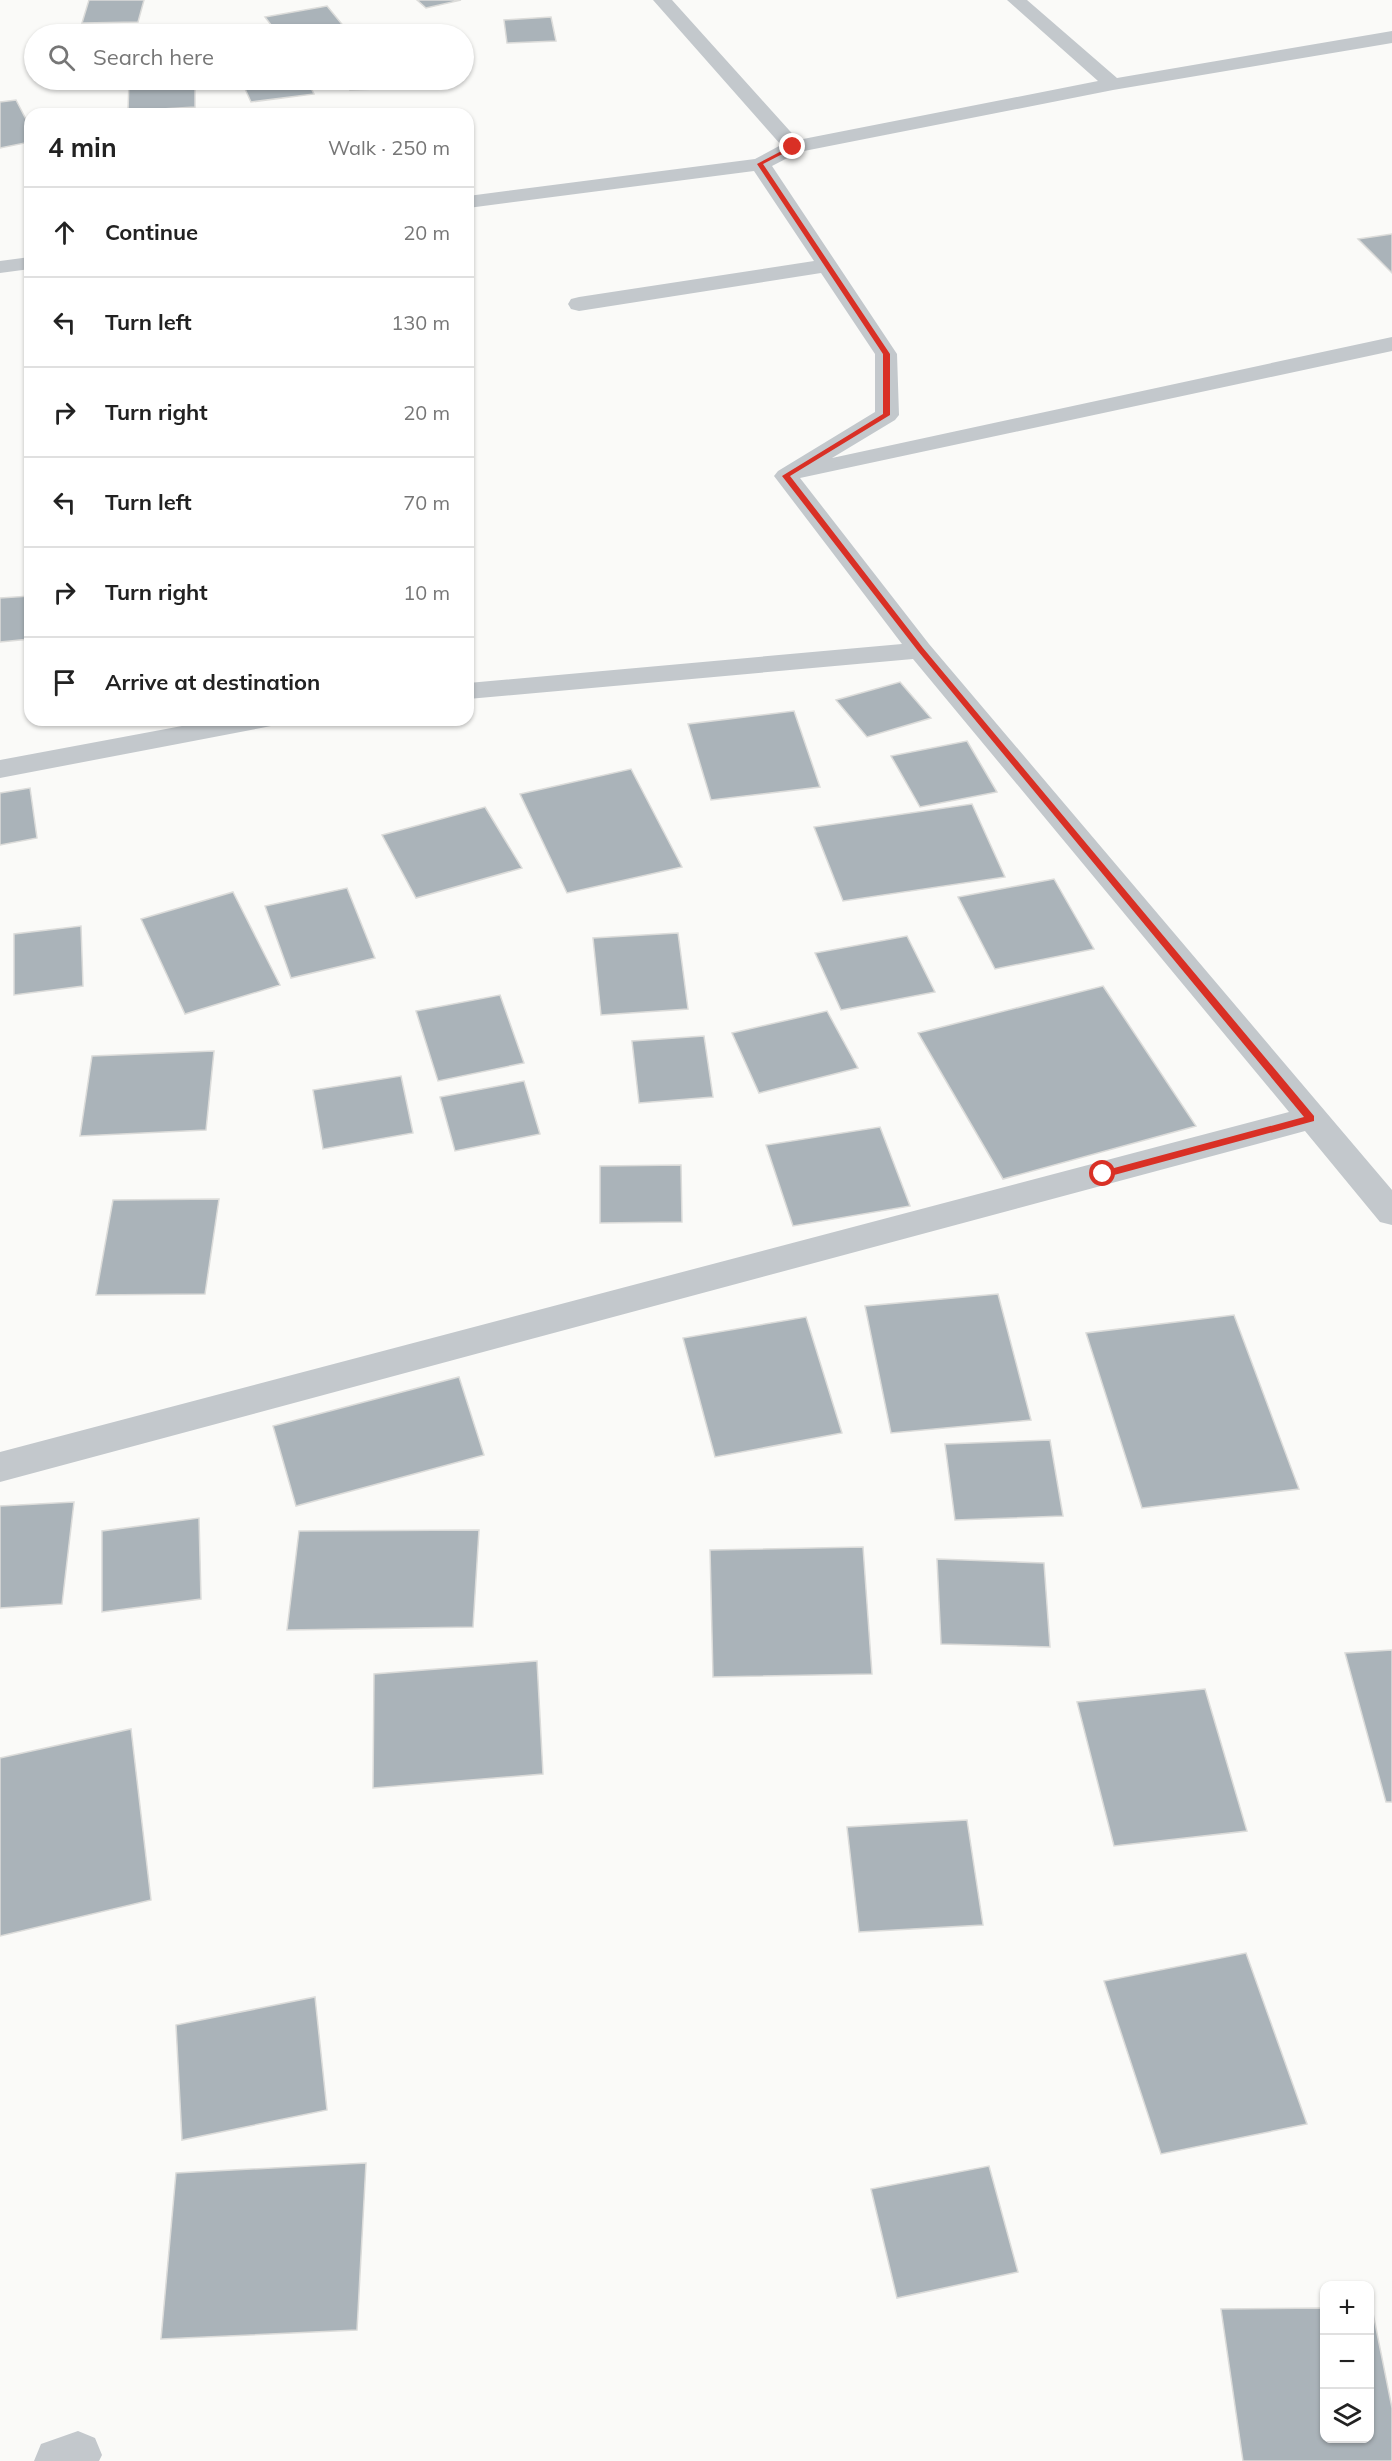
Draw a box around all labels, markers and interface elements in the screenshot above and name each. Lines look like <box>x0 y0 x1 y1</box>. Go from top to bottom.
search box <box>24 24 474 90</box>
icon: search <box>45 41 78 74</box>
text: Search here <box>93 43 214 71</box>
text: 4 min <box>48 131 117 164</box>
route end <box>779 133 805 159</box>
text: Walk · 250 m <box>328 135 450 160</box>
icon: ahead <box>48 216 81 249</box>
text: Continue <box>105 218 198 246</box>
text: 20 m <box>403 220 450 245</box>
icon: left <box>48 306 81 339</box>
text: Turn left <box>105 308 192 336</box>
text: 130 m <box>391 310 450 335</box>
icon: right <box>48 396 81 429</box>
text: Turn right <box>105 398 208 426</box>
text: 20 m <box>403 400 450 425</box>
icon: left <box>48 486 81 519</box>
text: Turn left <box>105 488 192 516</box>
text: 70 m <box>403 490 450 515</box>
icon: right <box>48 576 81 609</box>
text: Turn right <box>105 578 208 606</box>
text: 10 m <box>403 580 450 605</box>
icon: arrive <box>48 666 81 699</box>
text: Arrive at destination <box>105 668 320 696</box>
route start <box>1089 1160 1115 1186</box>
map controls <box>1320 2281 1374 2443</box>
button: + <box>1320 2281 1374 2335</box>
button: − <box>1320 2335 1374 2389</box>
button: layers <box>1320 2389 1374 2443</box>

